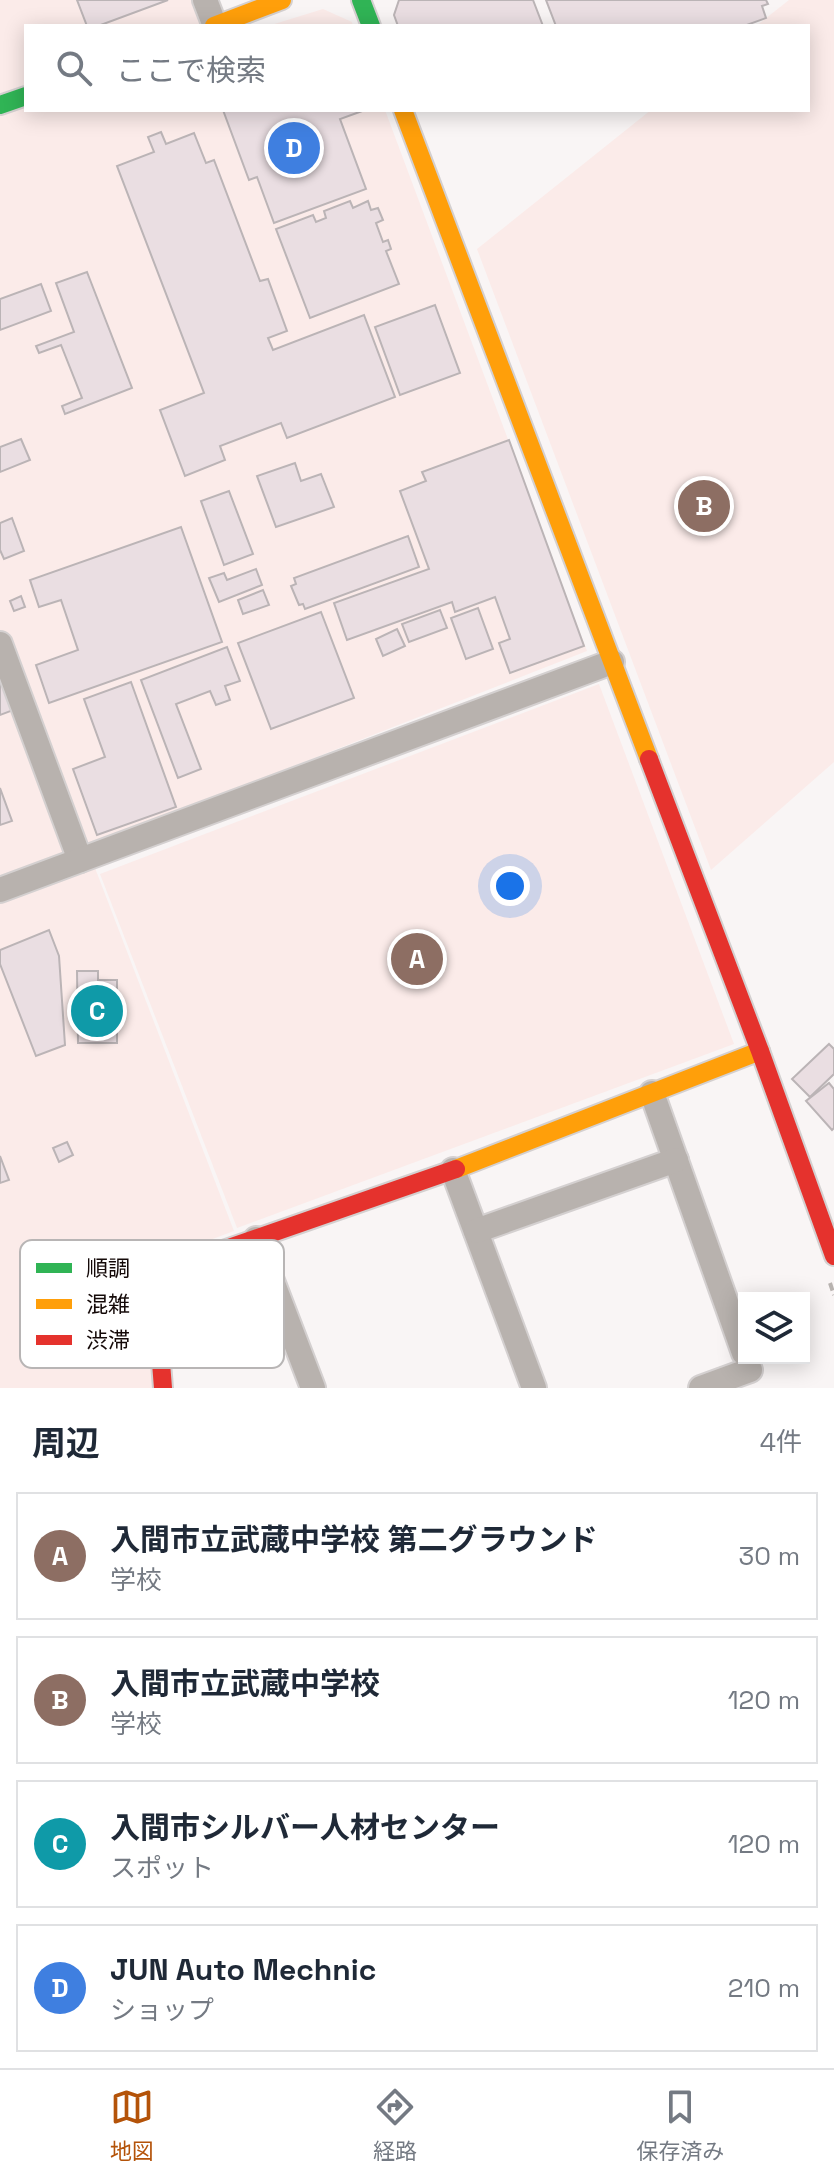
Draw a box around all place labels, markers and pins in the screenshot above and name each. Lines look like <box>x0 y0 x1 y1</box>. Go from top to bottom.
pin: D <box>268 118 320 178</box>
pin: B <box>678 476 730 536</box>
pin: A <box>391 929 443 989</box>
pin: C <box>71 981 123 1041</box>

